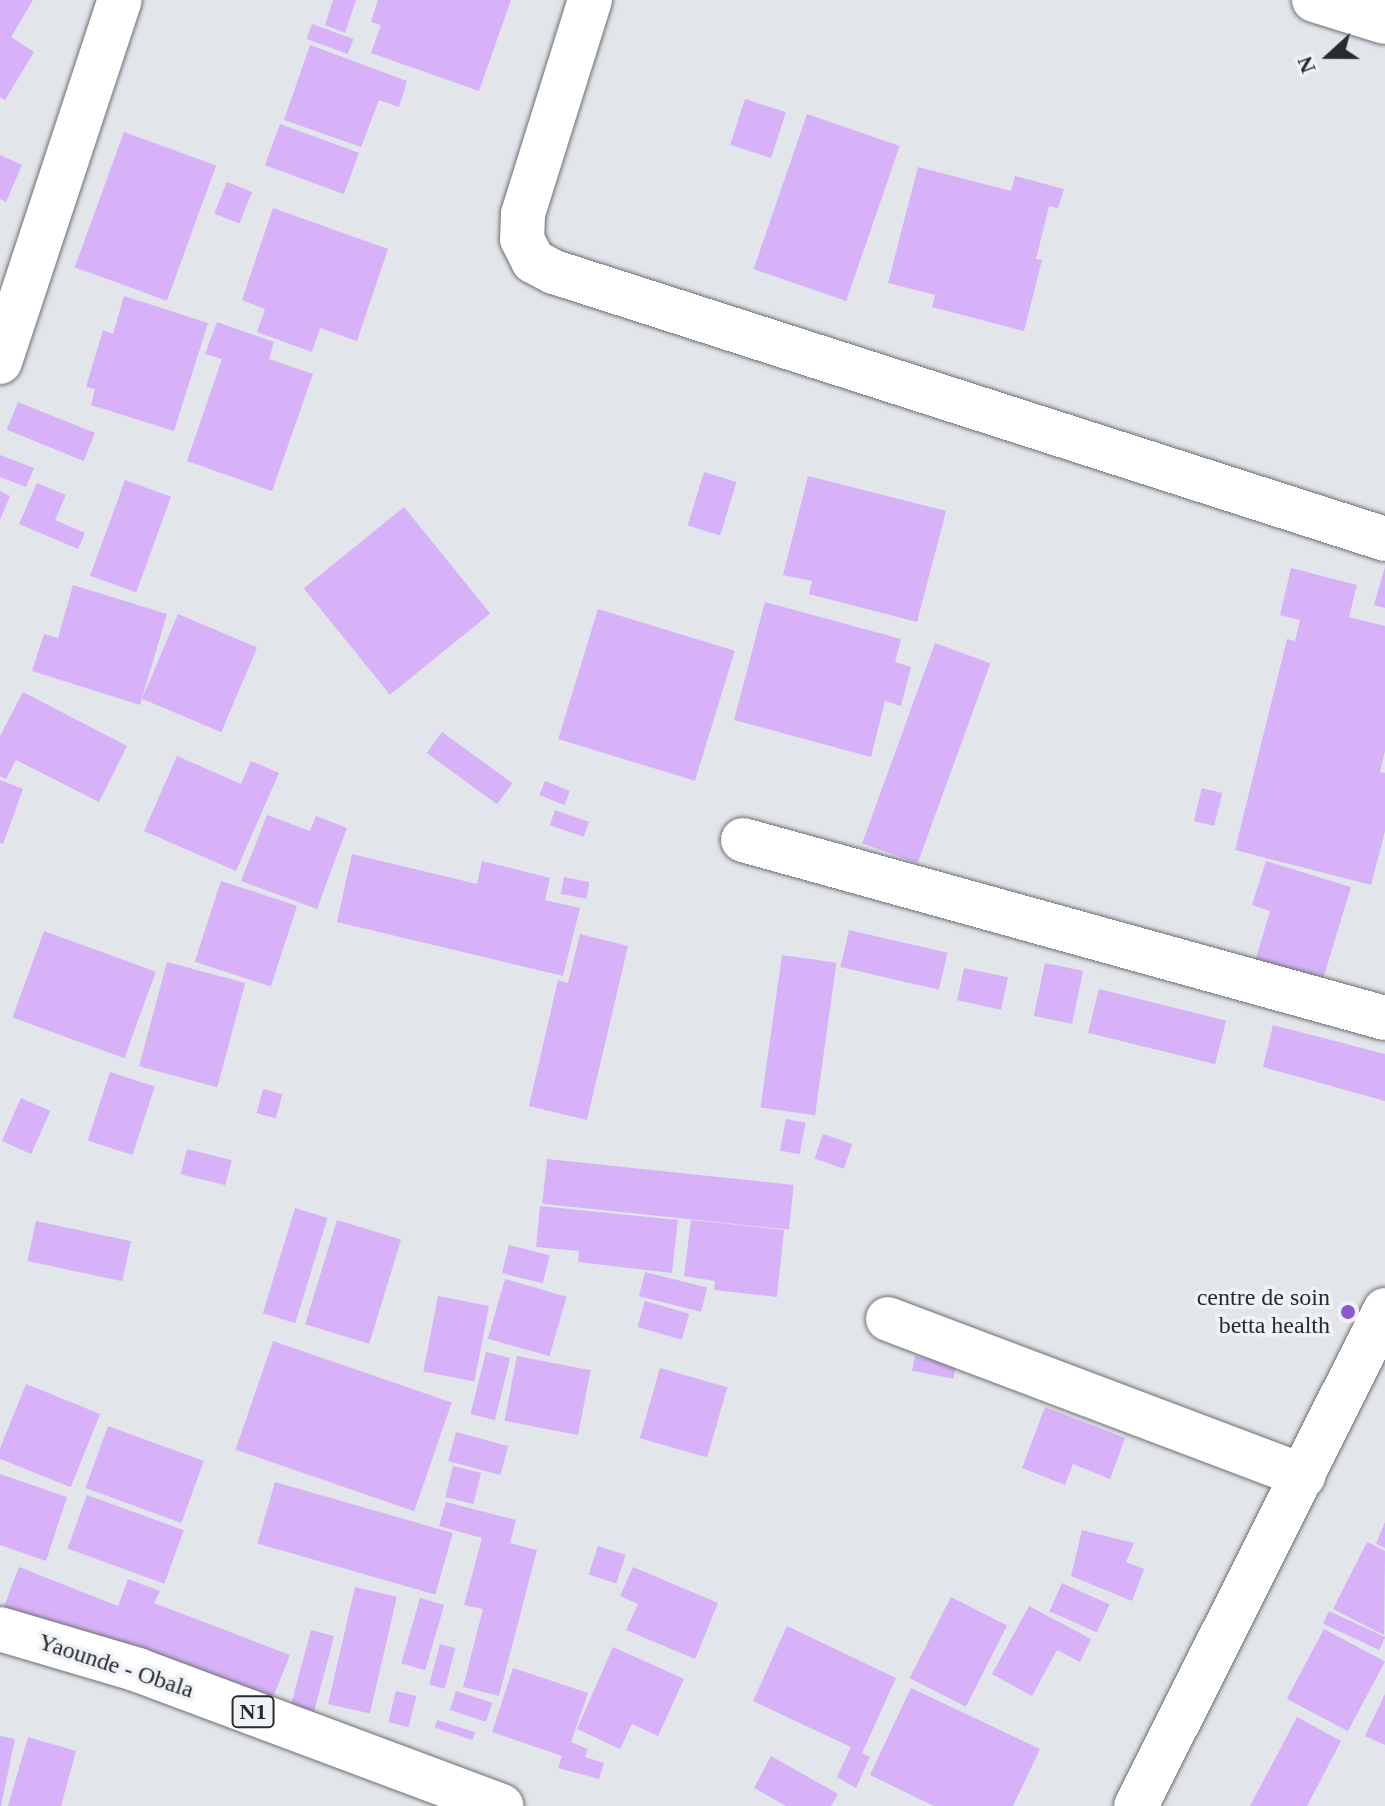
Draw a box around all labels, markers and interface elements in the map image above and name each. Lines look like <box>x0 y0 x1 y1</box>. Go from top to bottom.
north arrow <box>1289 16 1369 96</box>
text: N <box>1292 53 1321 77</box>
place label: centre de soin betta health <box>1197 1284 1330 1340</box>
marker: centre de soin betta health <box>1337 1301 1359 1323</box>
street label: Yaounde - Obala <box>35 1627 197 1705</box>
road number: N1 <box>231 1694 275 1730</box>

